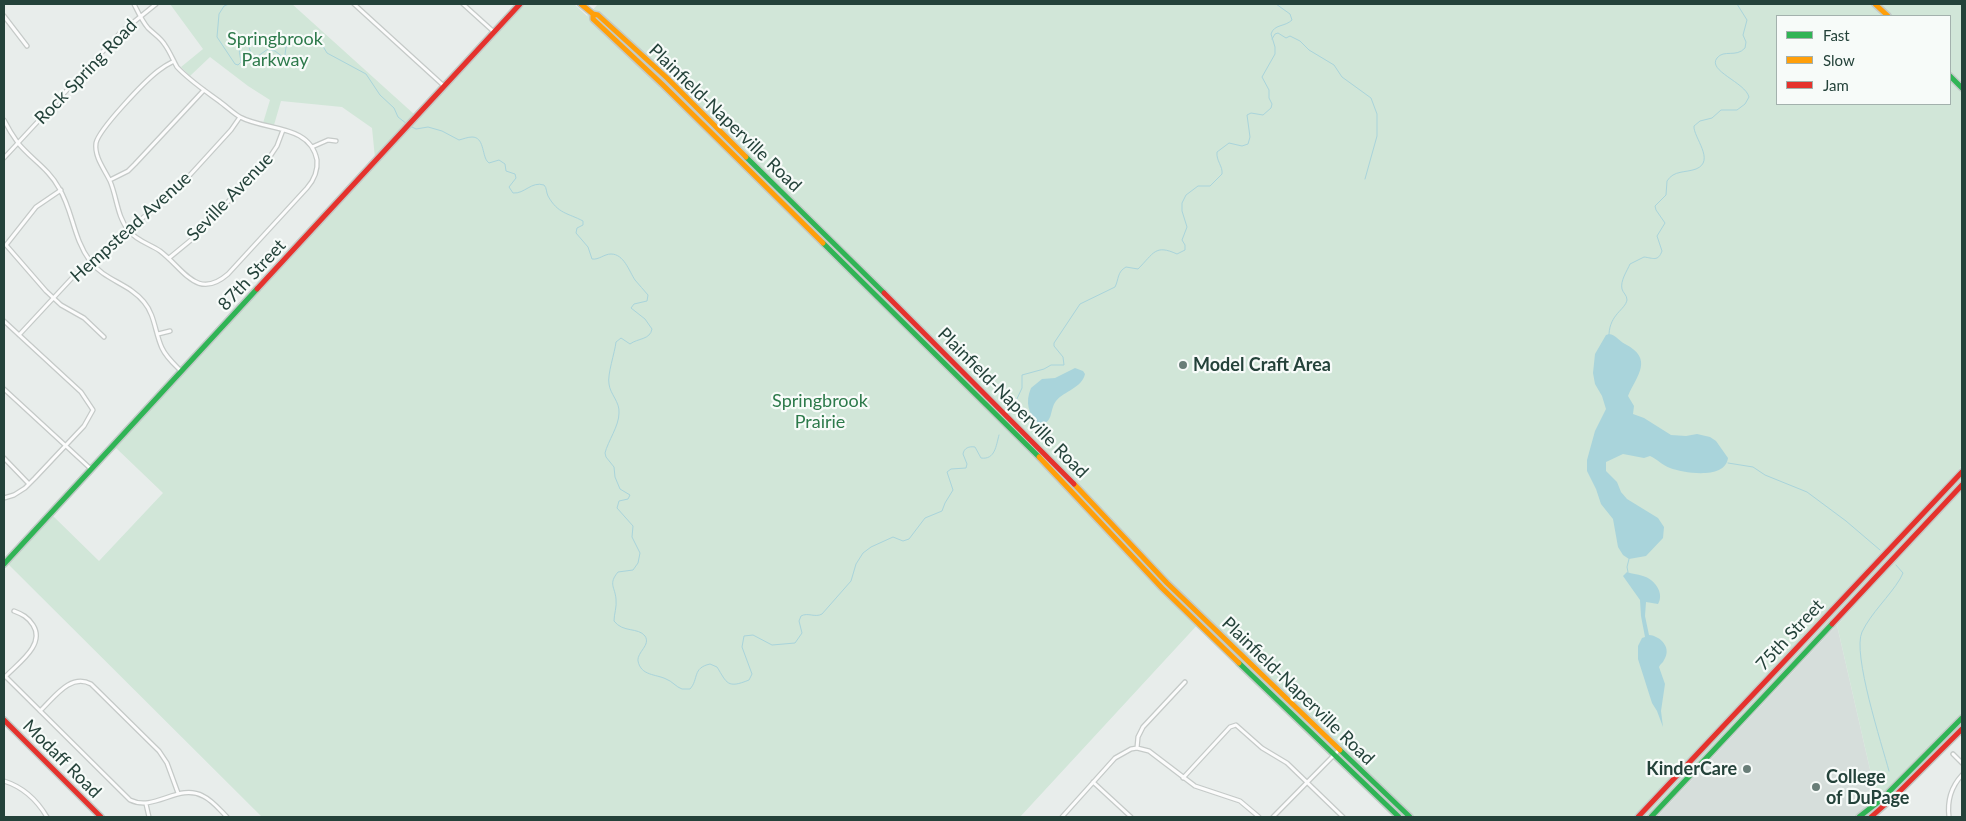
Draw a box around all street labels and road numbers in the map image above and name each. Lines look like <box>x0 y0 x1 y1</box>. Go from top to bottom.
street label: Rock Spring Road <box>30 15 142 129</box>
street label: Plainfield-Naperville Road <box>644 39 806 197</box>
street label: Seville Avenue <box>182 148 278 246</box>
street label: Hempstead Avenue <box>66 167 196 287</box>
street label: 87th Street <box>214 235 290 315</box>
street label: Plainfield-Naperville Road <box>933 323 1093 483</box>
street label: 75th Street <box>1752 595 1828 675</box>
street label: Plainfield-Naperville Road <box>1217 612 1379 770</box>
street label: Modaff Road <box>18 715 106 803</box>

